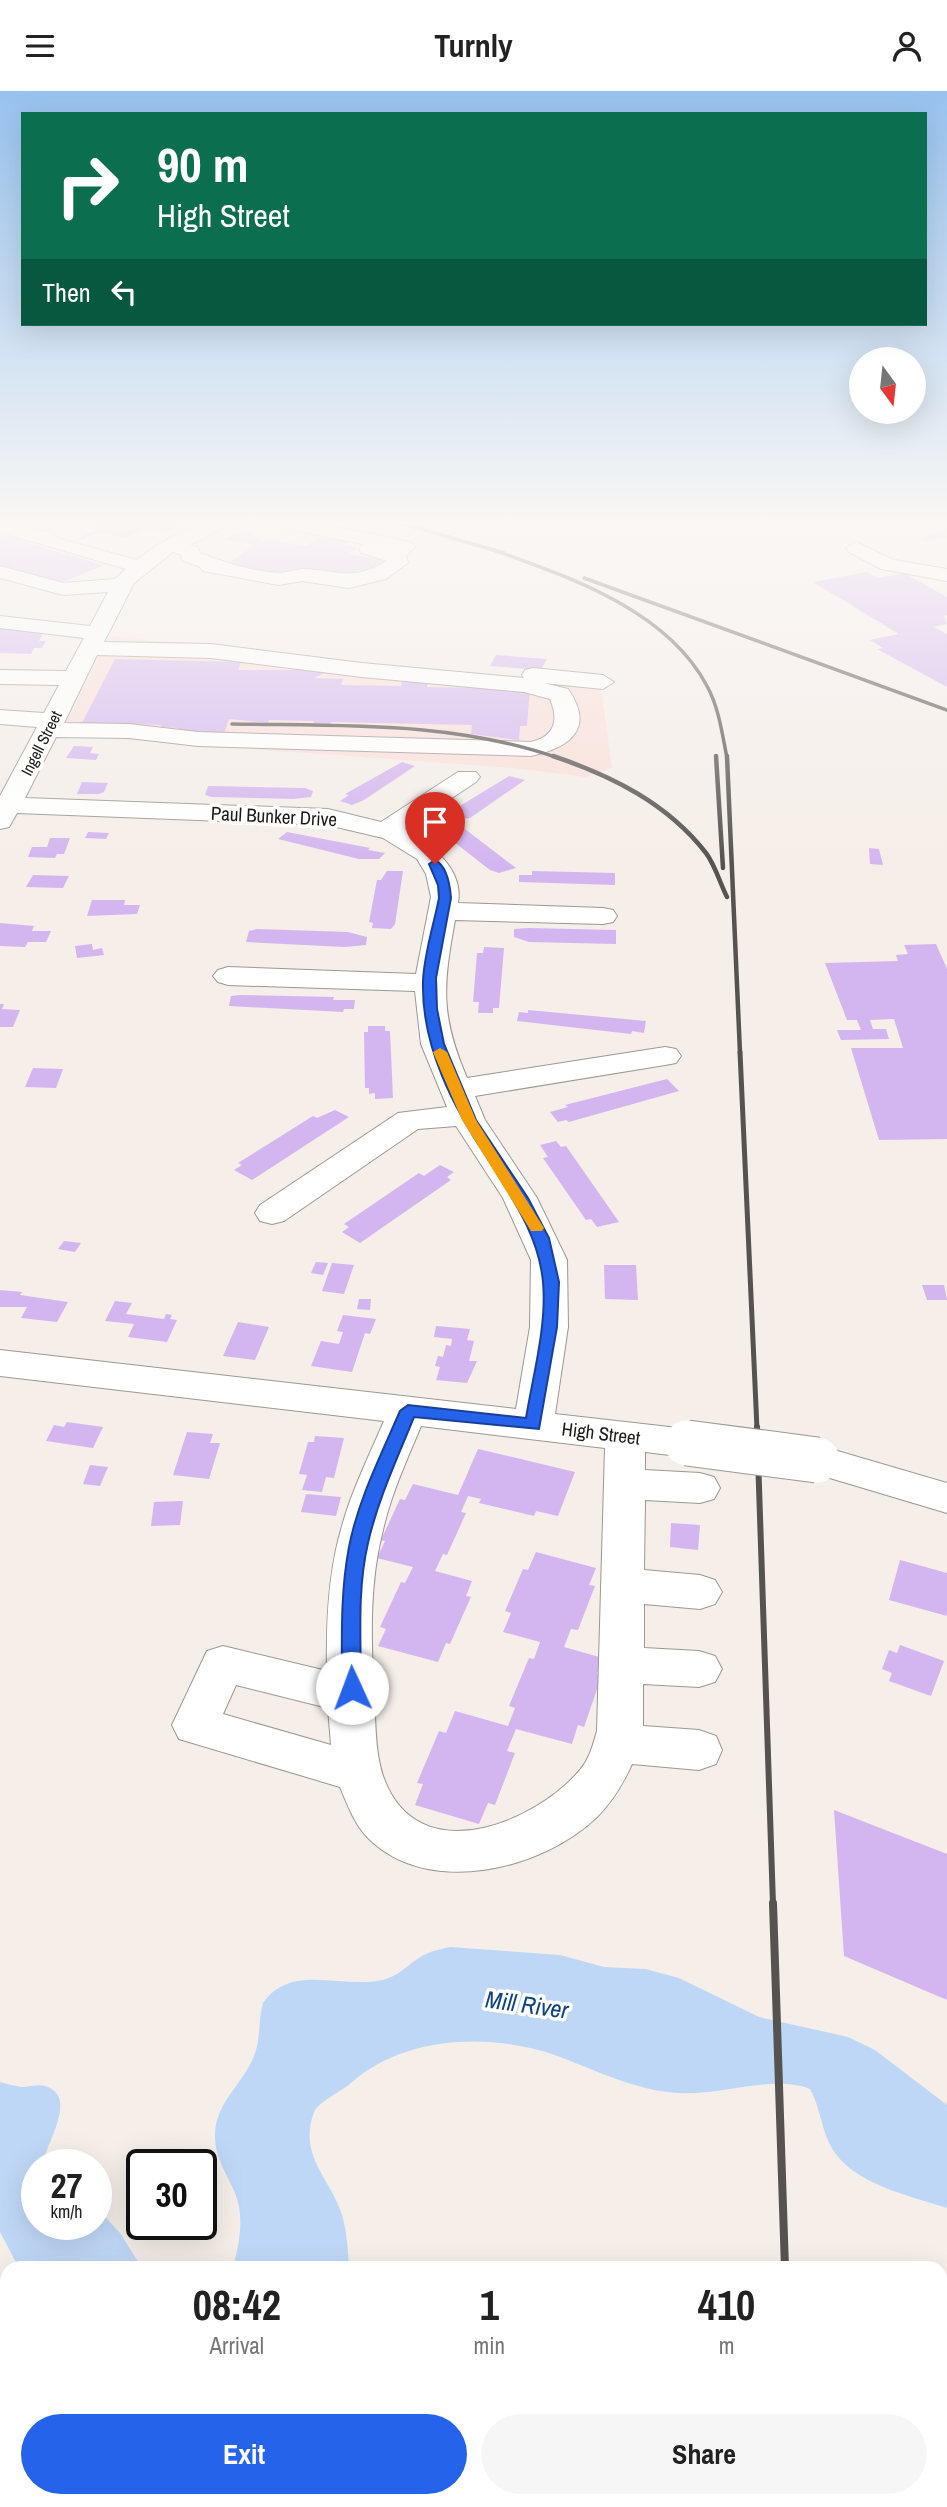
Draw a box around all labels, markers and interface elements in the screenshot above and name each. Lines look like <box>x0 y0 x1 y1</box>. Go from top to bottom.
text: Turnly <box>434 24 513 67</box>
icon: menu <box>21 27 59 65</box>
icon: person <box>888 27 926 65</box>
text: 90 m <box>157 131 249 197</box>
icon: right <box>42 140 133 231</box>
text: High Street <box>157 194 290 237</box>
icon: left <box>105 273 143 311</box>
text: Then <box>42 275 91 310</box>
north arrow <box>849 347 926 423</box>
map controls <box>849 347 926 424</box>
street label: Ingell Street <box>15 707 67 779</box>
pin <box>405 792 465 864</box>
street label: Paul Bunker Drive <box>210 800 338 832</box>
icon: arrive <box>416 803 454 841</box>
street label: High Street <box>560 1415 642 1451</box>
position arrow <box>315 1651 389 1725</box>
water label: Mill River <box>484 1982 572 2026</box>
speed limit sign: 30 <box>126 2149 217 2240</box>
text: 27 <box>51 2162 82 2209</box>
text: km/h <box>51 2199 83 2224</box>
text: 08:42 <box>193 2277 281 2333</box>
text: 1 <box>480 2277 499 2333</box>
text: 410 <box>698 2277 755 2333</box>
text: Arrival <box>210 2330 264 2361</box>
text: min <box>474 2330 505 2361</box>
text: m <box>719 2330 734 2361</box>
button: Exit <box>21 2414 467 2494</box>
button: Share <box>481 2414 927 2494</box>

